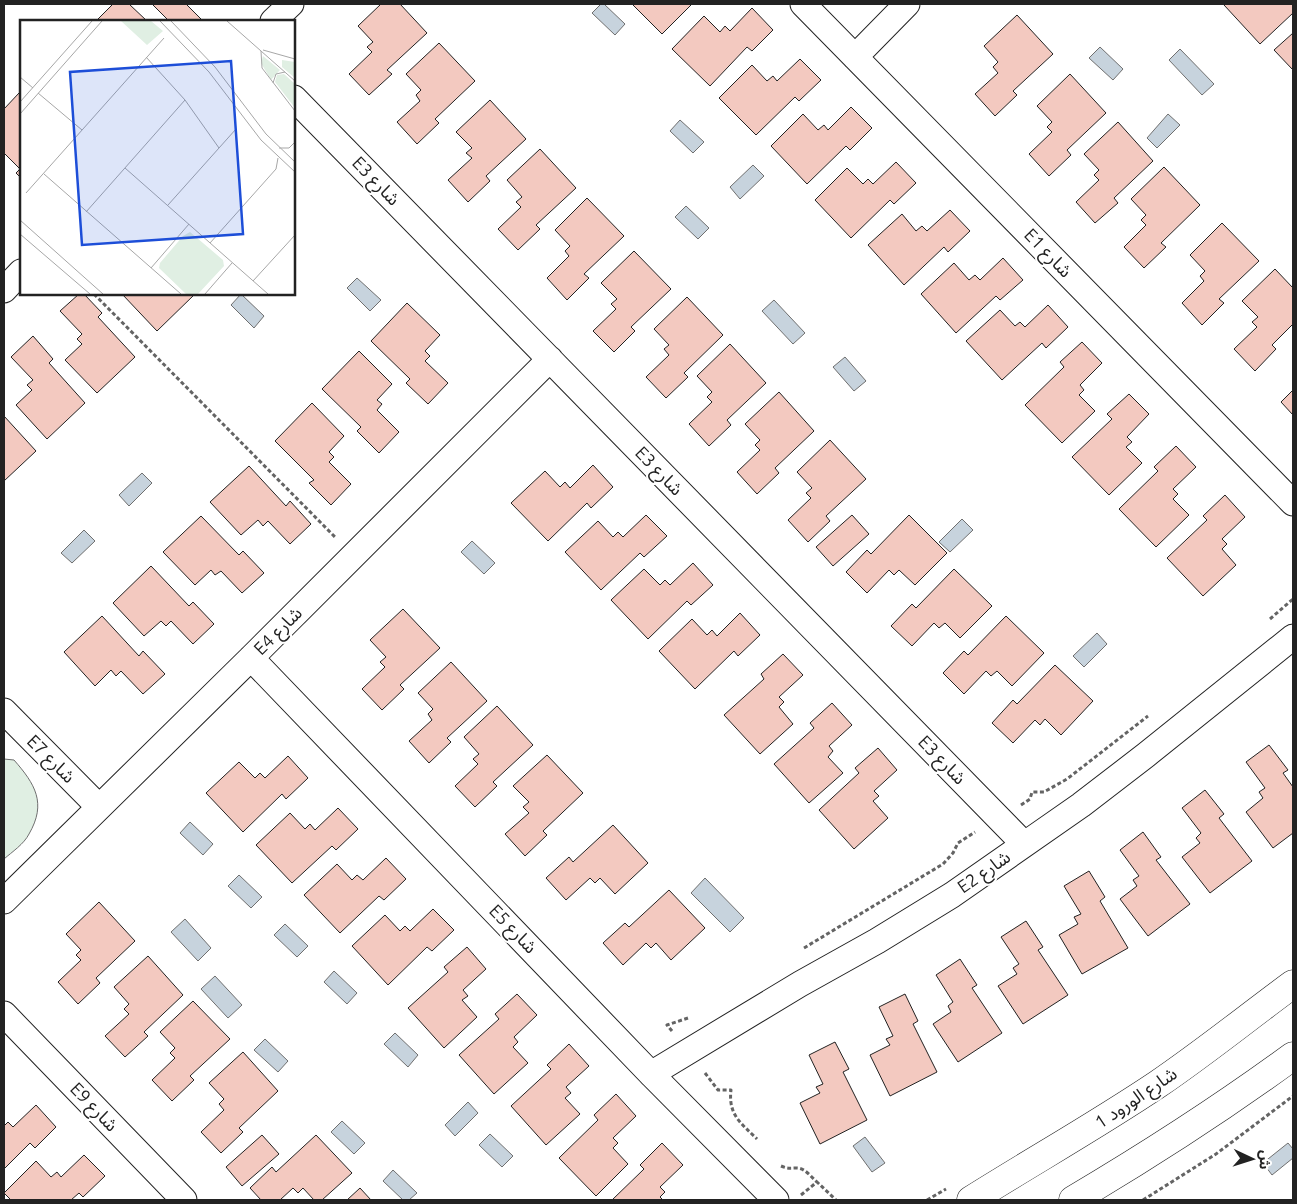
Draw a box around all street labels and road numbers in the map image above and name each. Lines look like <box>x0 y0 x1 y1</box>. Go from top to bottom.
street label: E3 شارع <box>345 152 405 212</box>
street label: E1 شارع <box>1017 224 1077 284</box>
street label: E3 شارع <box>628 442 688 502</box>
street label: E4 شارع <box>249 602 309 662</box>
street label: E7 شارع <box>20 730 80 790</box>
street label: E3 شارع <box>911 731 971 791</box>
street label: E2 شارع <box>953 846 1016 901</box>
street label: E5 شارع <box>482 900 542 960</box>
street label: شارع الورود 1 <box>1091 1063 1183 1136</box>
street label: E9 شارع <box>63 1078 123 1138</box>

